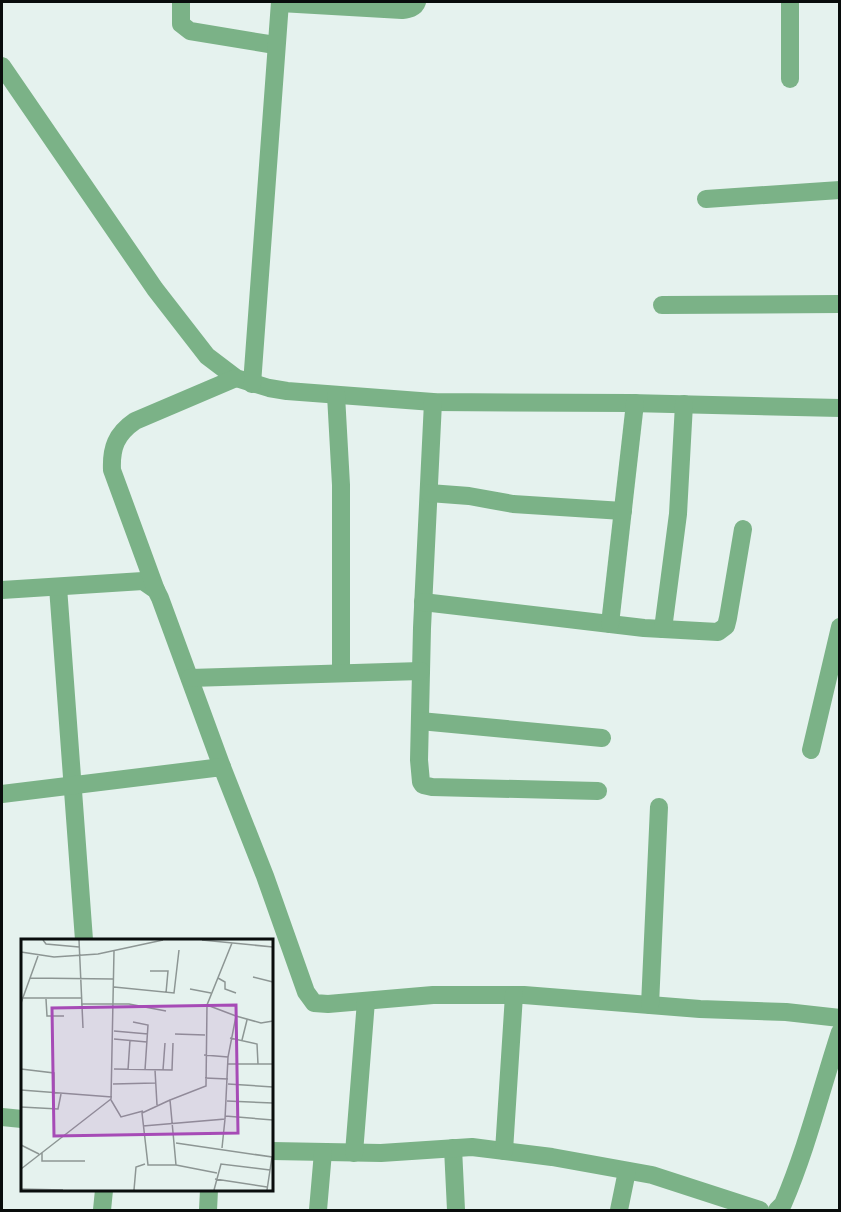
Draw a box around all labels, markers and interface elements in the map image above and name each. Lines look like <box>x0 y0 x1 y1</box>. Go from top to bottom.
inset map <box>21 939 273 1191</box>

